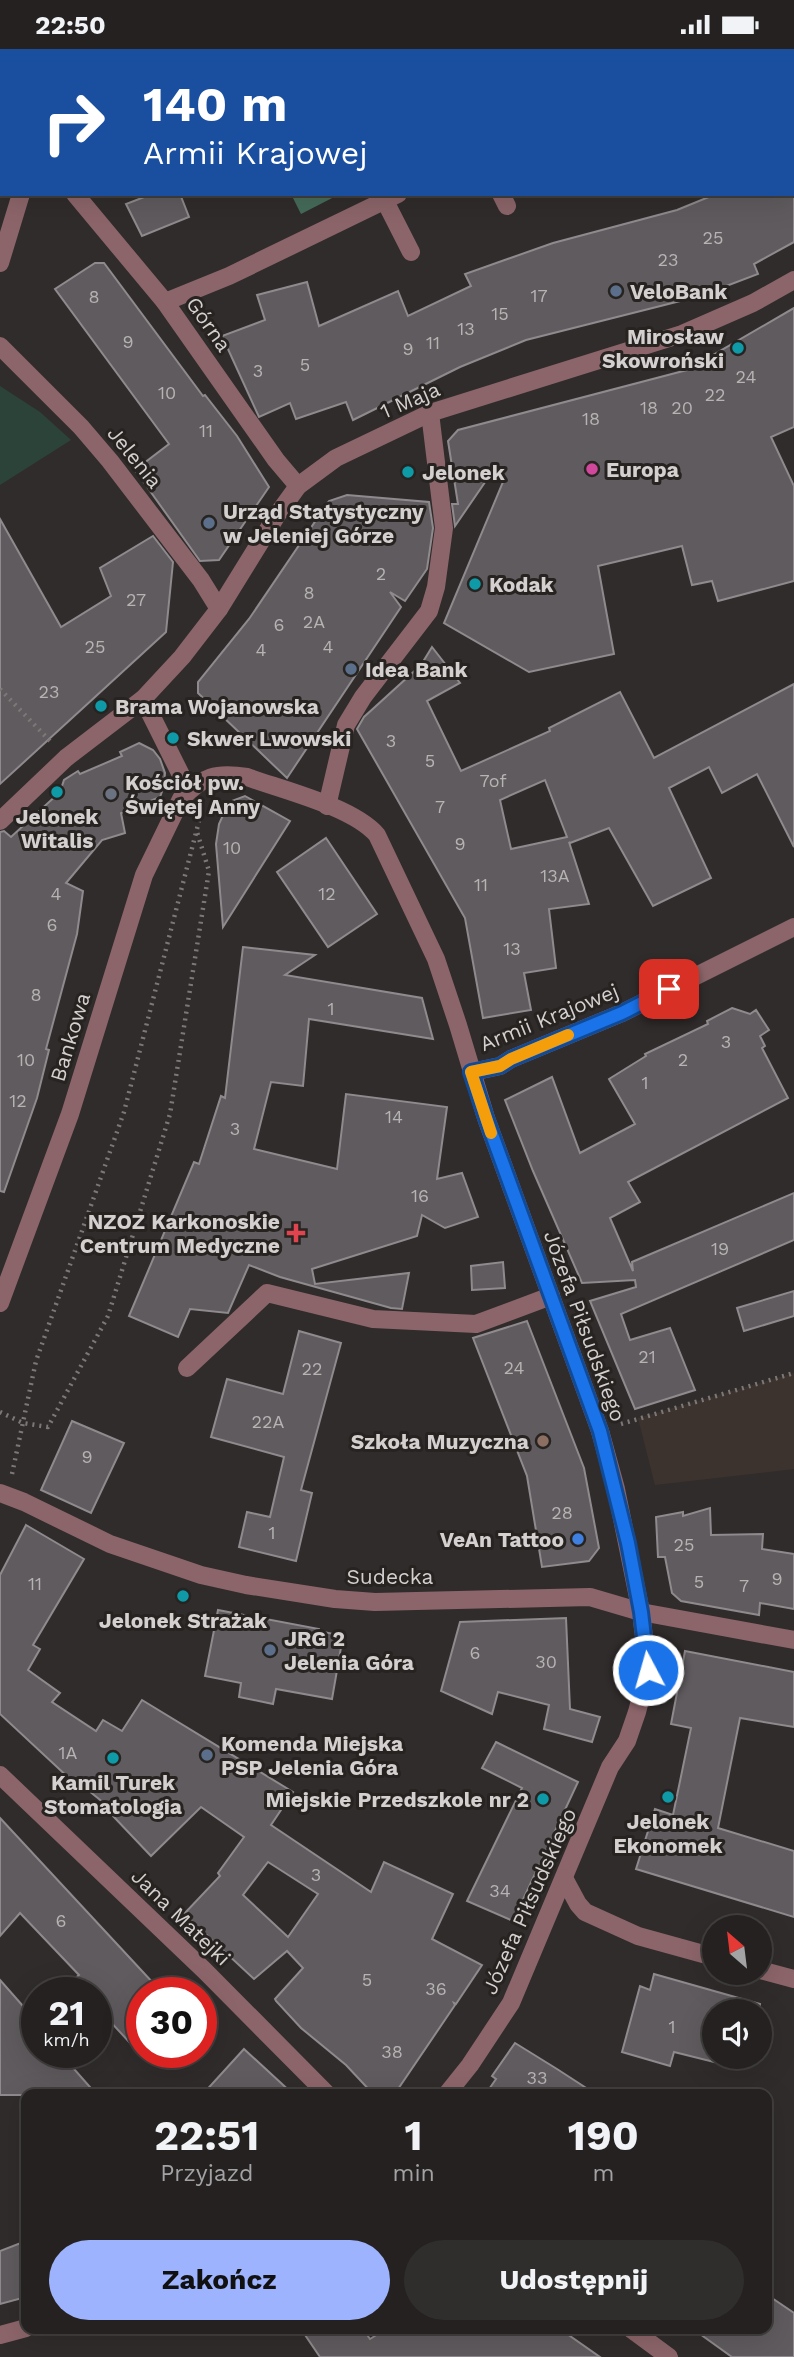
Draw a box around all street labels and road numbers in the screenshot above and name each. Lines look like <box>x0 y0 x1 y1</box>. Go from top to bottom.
street label: Górna <box>181 292 237 356</box>
street label: 1 Maja <box>376 376 444 424</box>
street label: Jelenia <box>102 421 168 493</box>
street label: Armii Krajowej <box>476 978 622 1056</box>
street label: Bankowa <box>45 989 95 1084</box>
street label: Józefa Piłsudskiego <box>539 1227 631 1425</box>
street label: Sudecka <box>347 1564 434 1589</box>
street label: Józefa Piłsudskiego <box>477 1804 581 1998</box>
street label: Jana Matejki <box>126 1863 236 1971</box>

